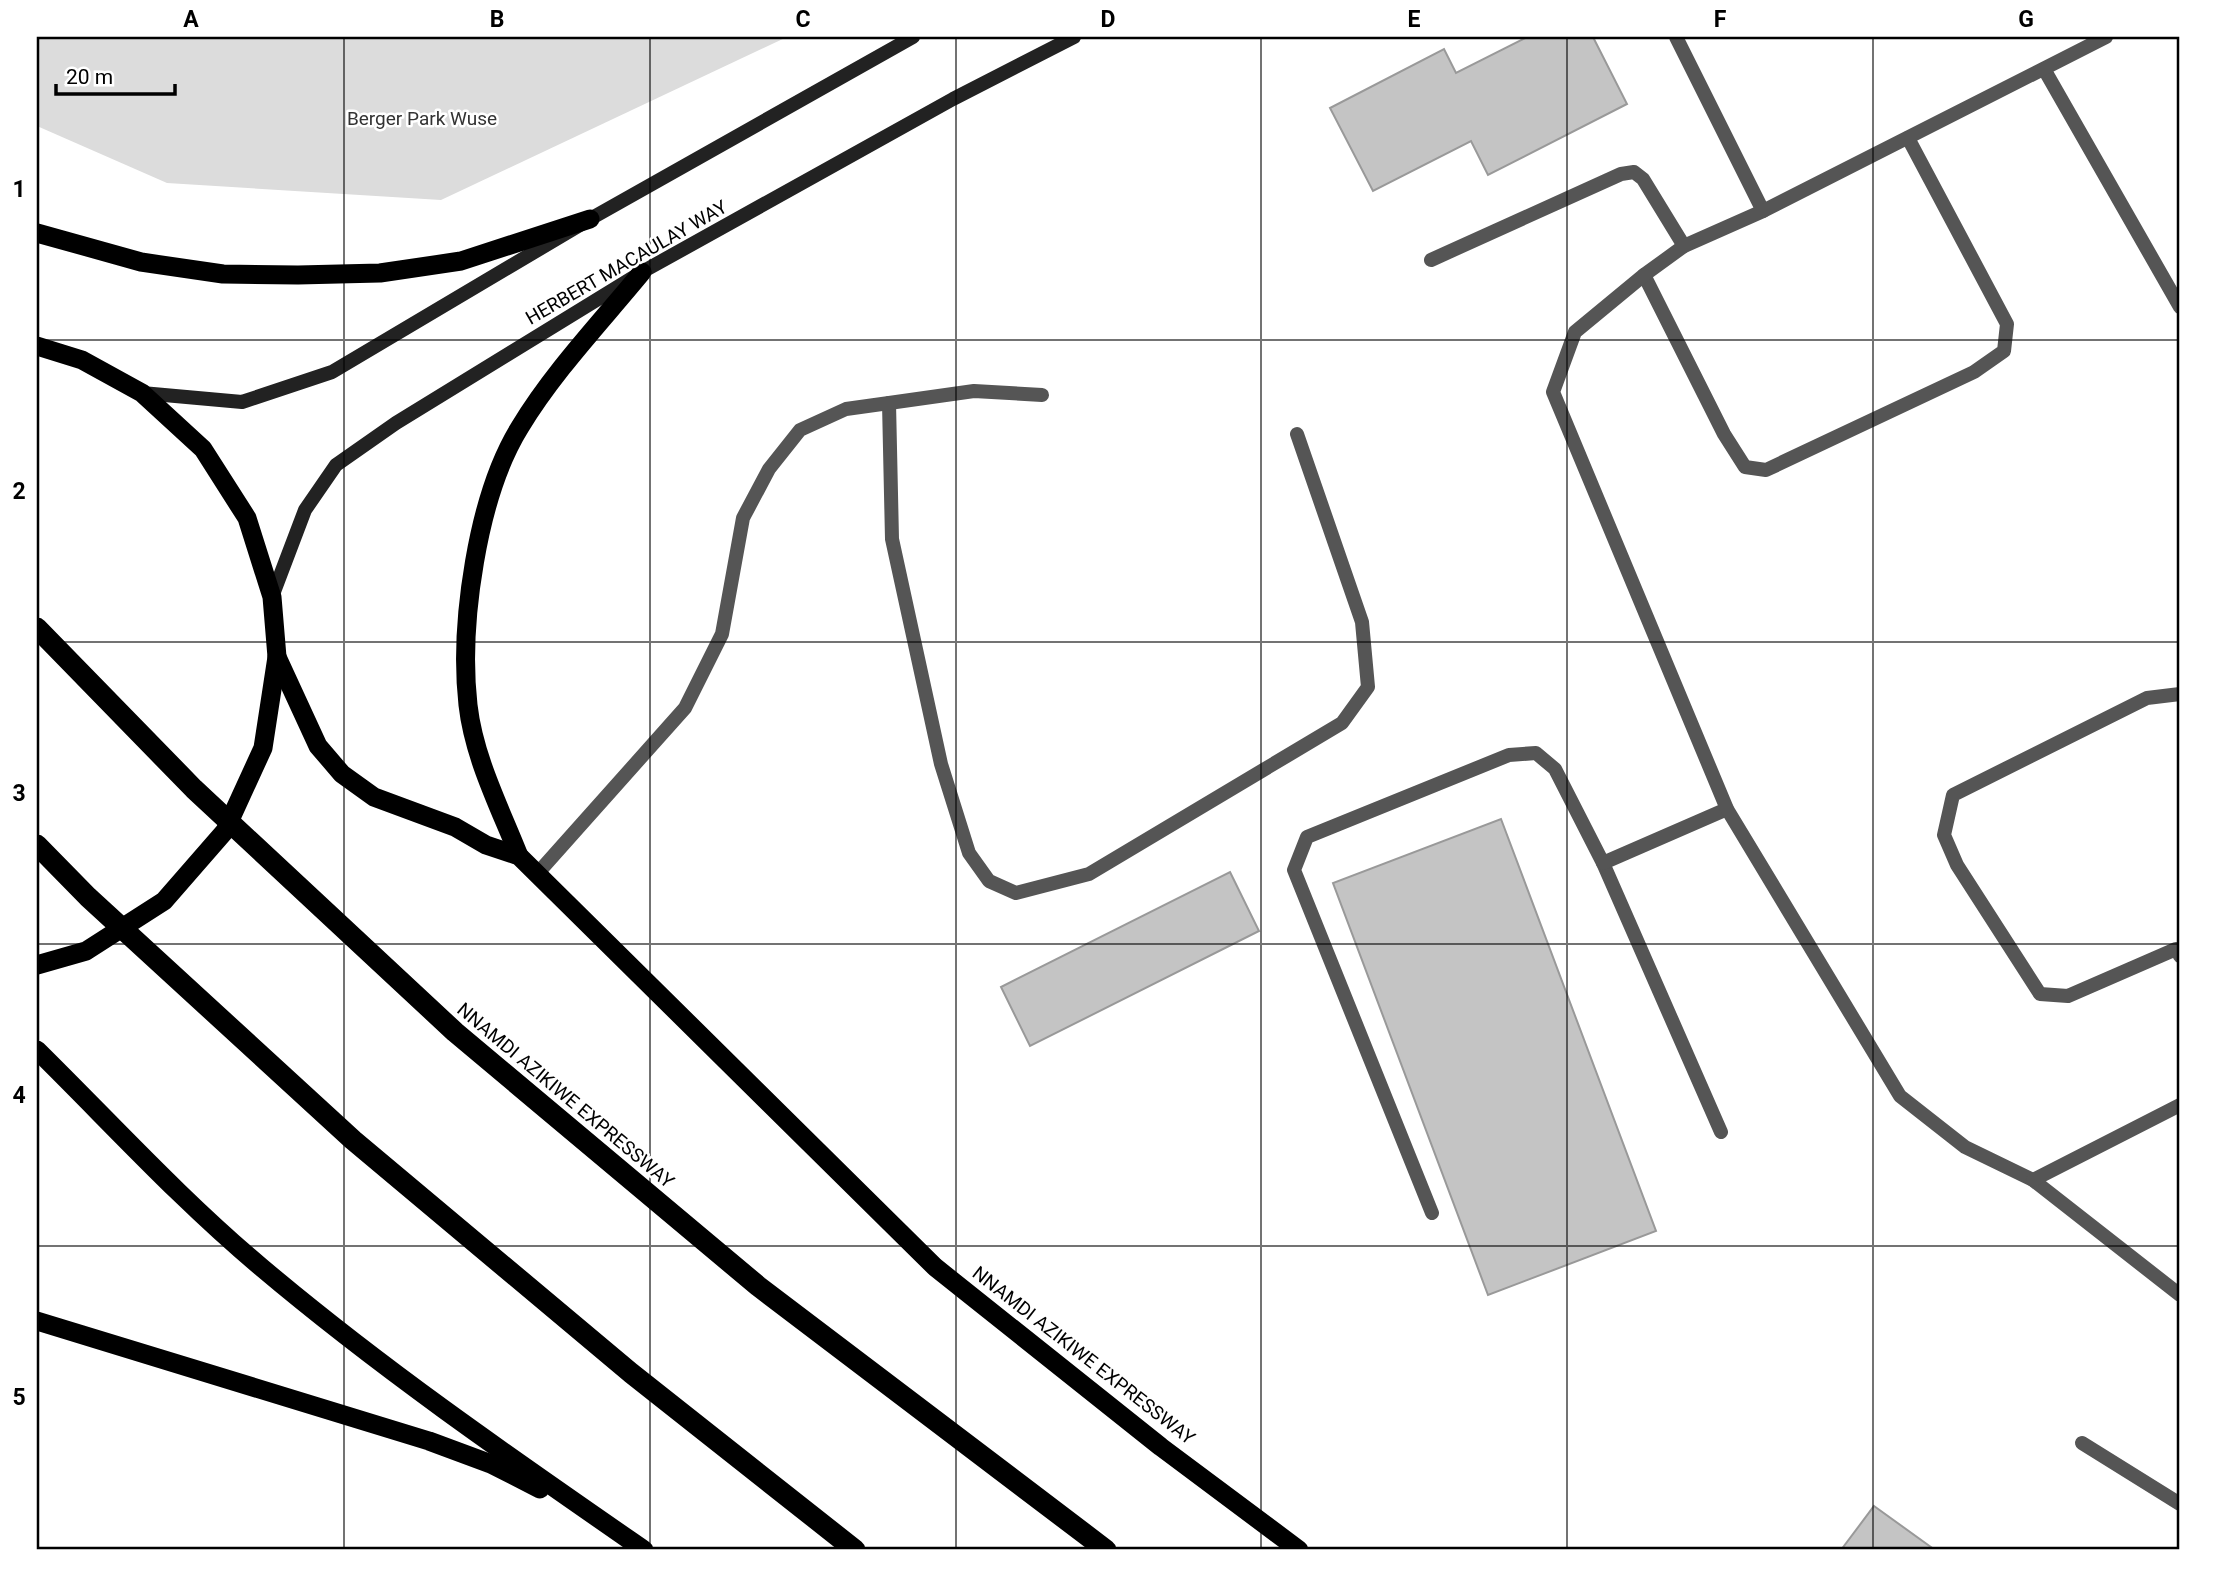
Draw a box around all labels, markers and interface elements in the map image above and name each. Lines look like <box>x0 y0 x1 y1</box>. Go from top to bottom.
text: A <box>183 6 199 33</box>
text: B <box>490 6 504 33</box>
text: C <box>795 6 811 33</box>
text: D <box>1101 6 1115 33</box>
text: E <box>1408 6 1421 33</box>
text: F <box>1714 6 1727 33</box>
text: G <box>2018 6 2034 33</box>
scale bar <box>56 52 175 96</box>
text: 20 m <box>66 65 113 89</box>
park label: Berger Park Wuse <box>347 107 497 130</box>
text: 1 <box>12 176 26 203</box>
street label: HERBERT MACAULAY WAY <box>521 195 732 330</box>
text: 2 <box>12 478 26 505</box>
text: 3 <box>12 780 26 807</box>
street label: NNAMDI AZIKIWE EXPRESSWAY <box>453 998 679 1193</box>
text: 4 <box>12 1082 26 1109</box>
street label: NNAMDI AZIKIWE EXPRESSWAY <box>968 1261 1200 1450</box>
text: 5 <box>12 1384 26 1411</box>

